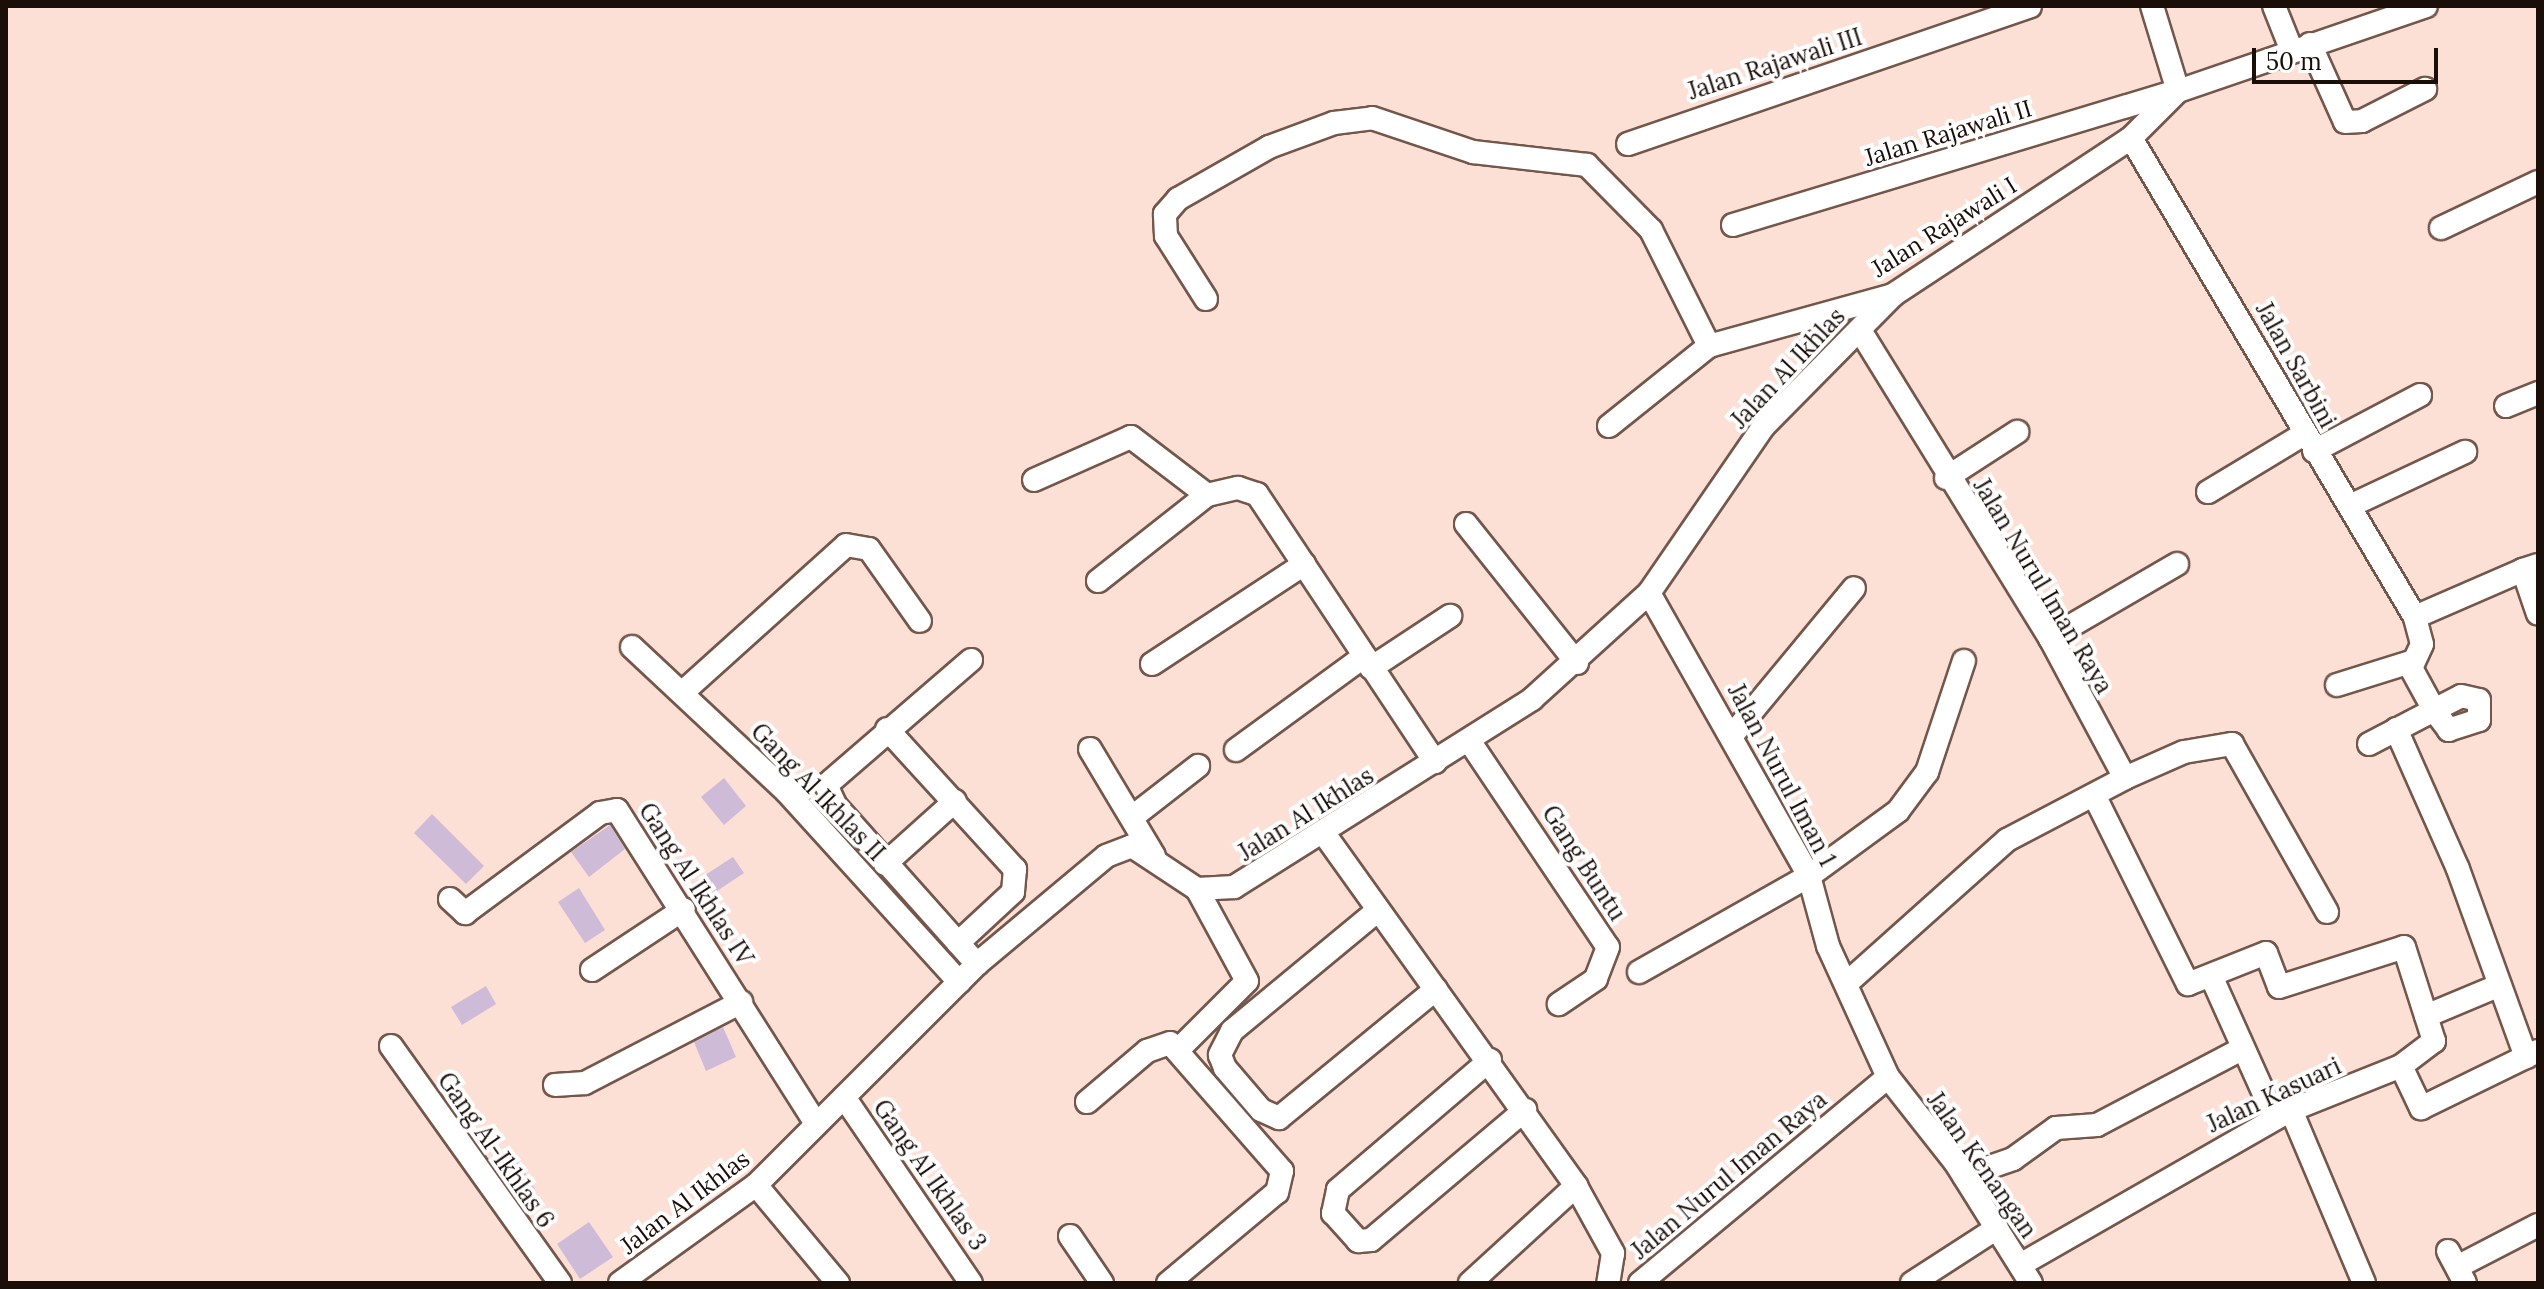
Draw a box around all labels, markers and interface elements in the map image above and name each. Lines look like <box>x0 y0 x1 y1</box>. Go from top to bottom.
street label: Jalan Rajawali III <box>1684 22 1866 106</box>
scale bar <box>2256 32 2442 82</box>
text: 50 m <box>2266 46 2322 77</box>
street label: Jalan Rajawali II <box>1861 94 2035 172</box>
street label: Jalan Rajawali I <box>1866 171 2022 283</box>
street label: Jalan Sarbini <box>2250 297 2342 433</box>
street label: Jalan Al Ikhlas <box>1725 302 1851 434</box>
street label: Jalan Nurul Iman Raya <box>1967 473 2119 699</box>
street label: Jalan Nurul Iman 1 <box>1722 679 1842 871</box>
street label: Gang Al Ikhlas II <box>745 717 891 867</box>
street label: Jalan Al Ikhlas <box>1233 761 1379 867</box>
street label: Gang Al Ikhlas IV <box>633 797 759 971</box>
street label: Gang Buntu <box>1536 800 1632 926</box>
street label: Jalan Kasuari <box>2202 1051 2346 1139</box>
street label: Gang Al-Ikhlas 6 <box>432 1067 560 1233</box>
street label: Jalan Nurul Iman Raya <box>1626 1085 1832 1265</box>
street label: Jalan Kenangan <box>1921 1086 2043 1244</box>
street label: Gang Al Ikhlas 3 <box>867 1094 993 1256</box>
street label: Jalan Al Ikhlas <box>615 1144 755 1260</box>

